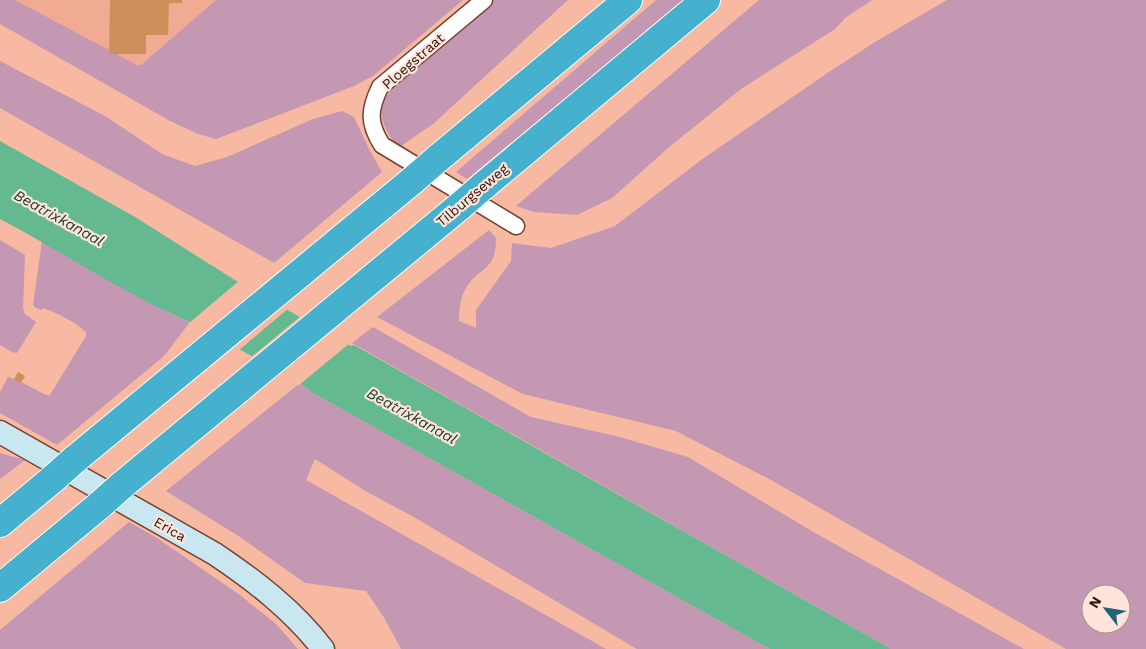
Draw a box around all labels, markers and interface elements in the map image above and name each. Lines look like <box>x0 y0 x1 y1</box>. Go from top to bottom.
street label: Ploegstraat <box>379 30 447 92</box>
street label: Tilburgseweg <box>433 160 512 230</box>
water label: Beatrixkanaal <box>11 186 107 250</box>
water label: Beatrixkanaal <box>364 384 460 448</box>
street label: Erica <box>151 514 189 544</box>
north arrow <box>1081 584 1131 634</box>
text: N <box>1085 594 1104 611</box>

